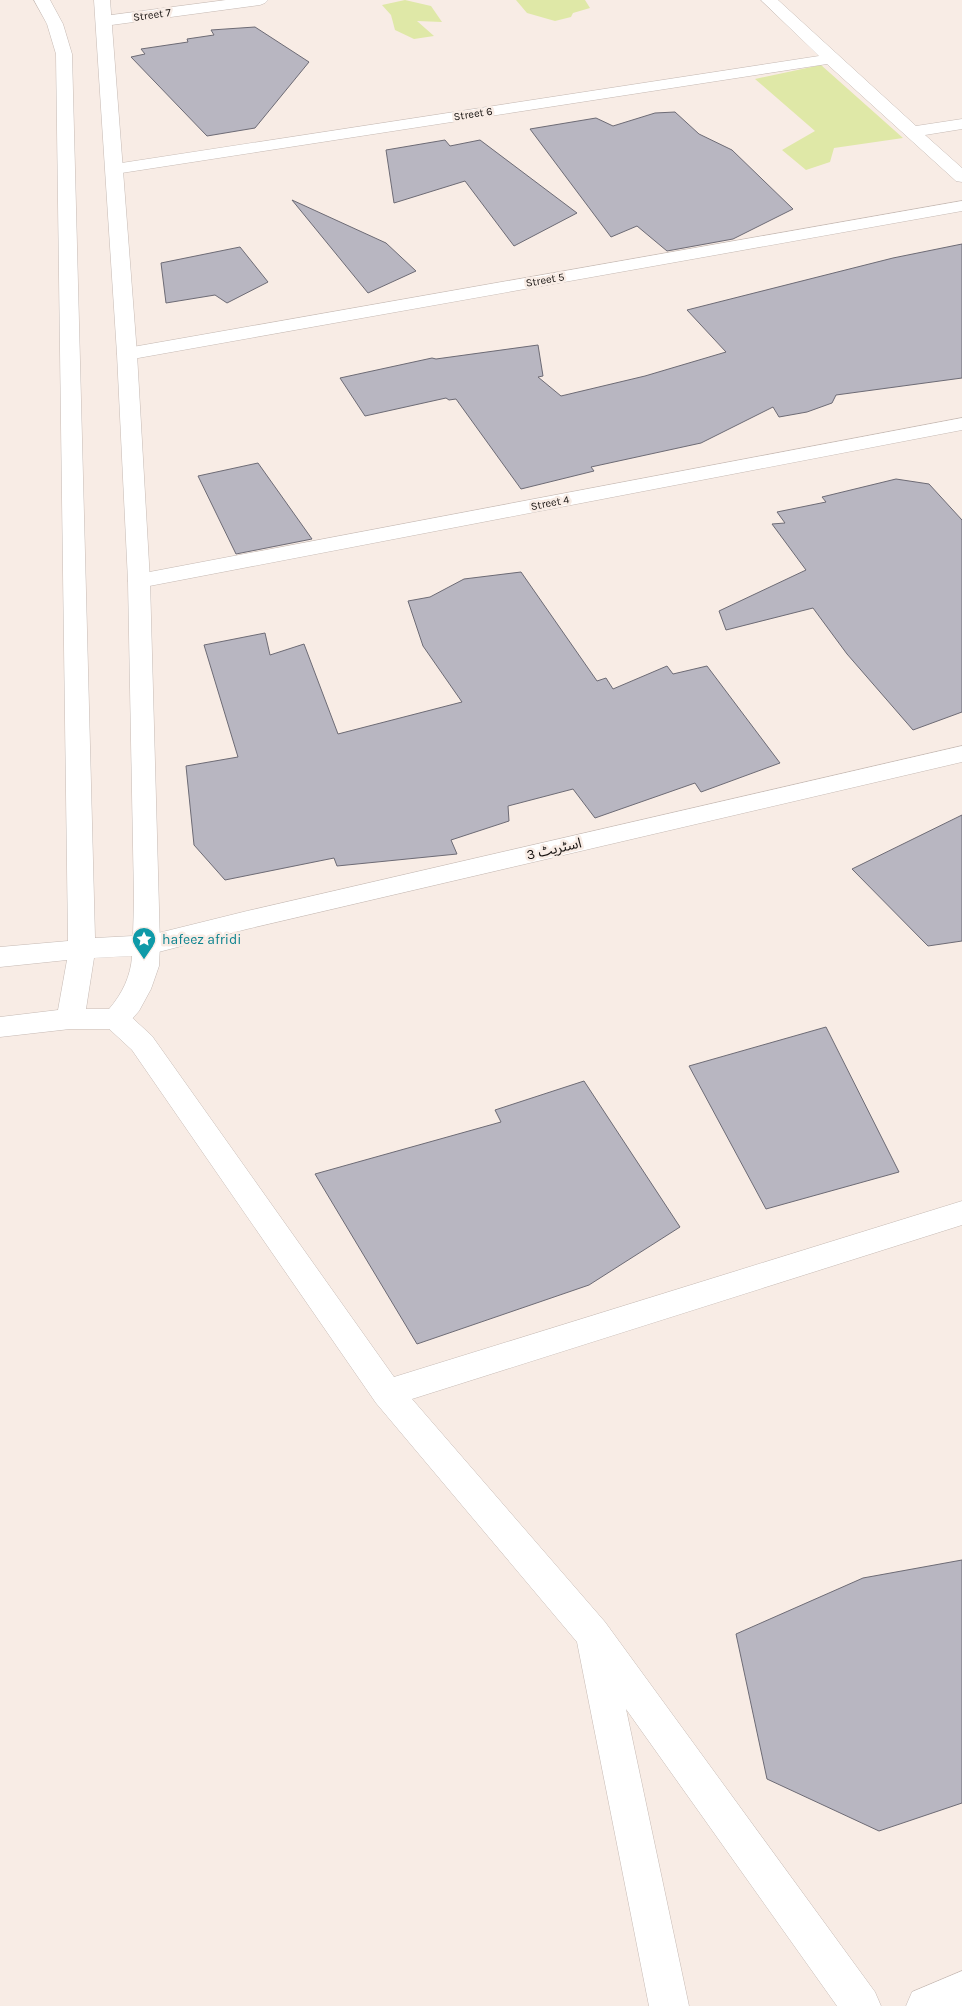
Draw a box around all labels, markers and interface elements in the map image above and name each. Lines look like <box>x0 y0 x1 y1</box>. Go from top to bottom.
street label: Street 7 <box>132 6 172 24</box>
street label: Street 6 <box>453 105 493 123</box>
street label: Street 5 <box>525 270 565 290</box>
street label: Street 4 <box>530 493 570 513</box>
street label: اسٹریٹ 3 <box>525 834 583 864</box>
place icon: hafeez afridi <box>131 926 157 960</box>
place label: hafeez afridi <box>162 931 242 948</box>

